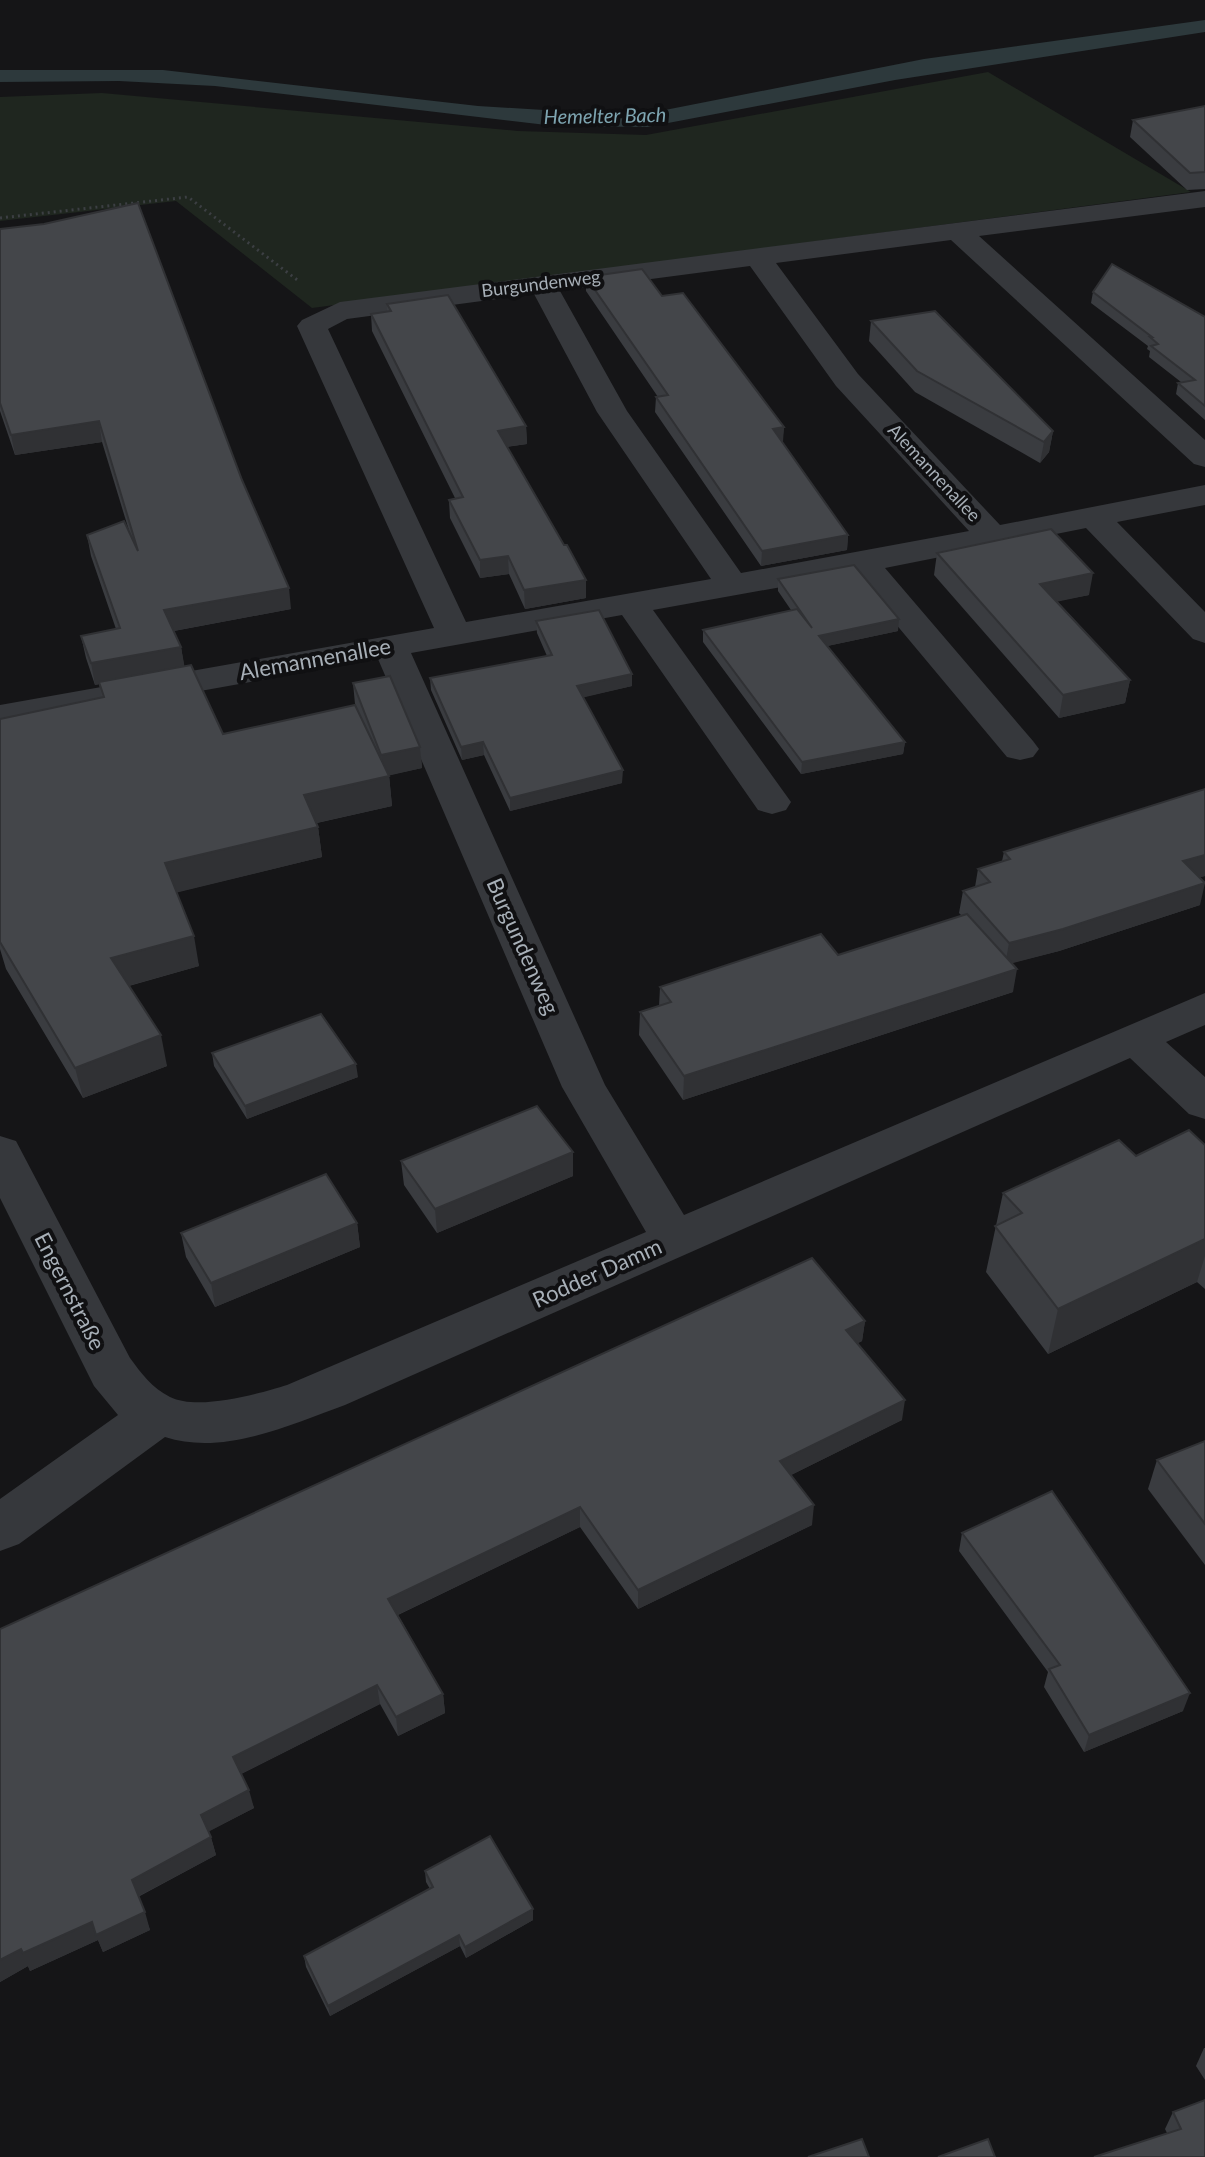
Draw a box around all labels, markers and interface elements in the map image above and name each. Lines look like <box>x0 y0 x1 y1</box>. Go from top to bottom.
water label: Hemelter Bach <box>543 102 667 128</box>
street label: Burgundenweg <box>480 265 602 301</box>
street label: Alemannenallee <box>884 419 986 526</box>
street label: Alemannenallee <box>237 632 393 685</box>
street label: Burgundenweg <box>481 873 566 1018</box>
street label: Engernstraße <box>29 1227 112 1354</box>
street label: Rodder Damm <box>528 1232 666 1313</box>

